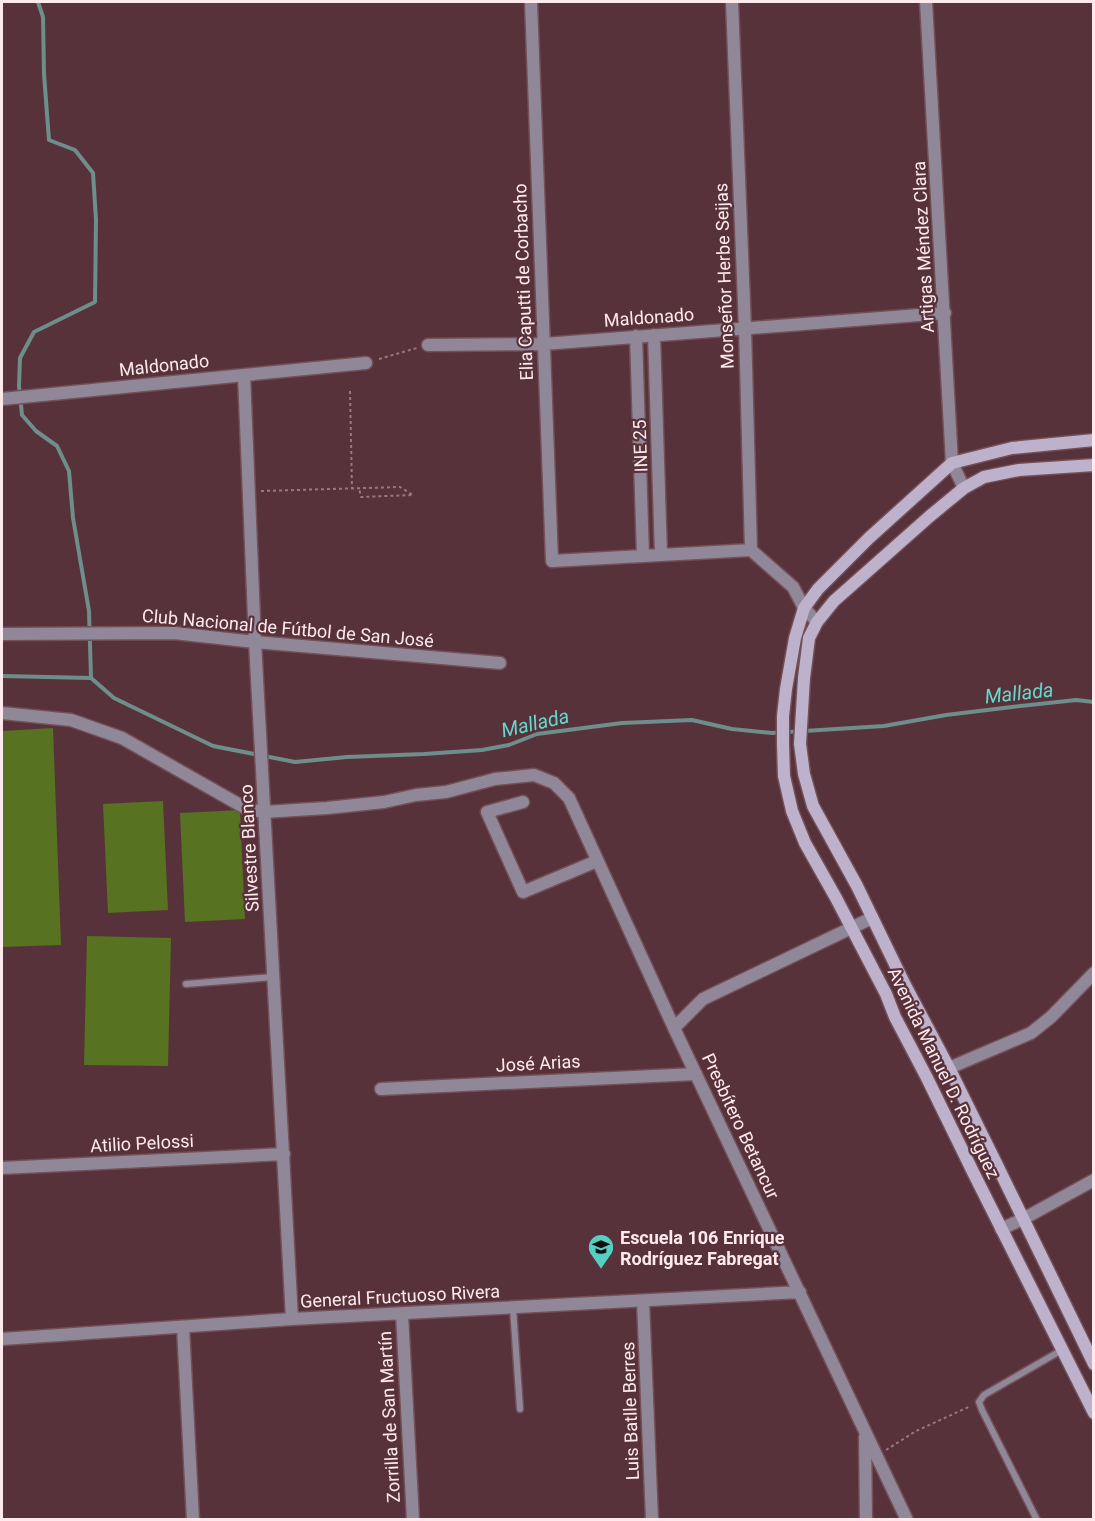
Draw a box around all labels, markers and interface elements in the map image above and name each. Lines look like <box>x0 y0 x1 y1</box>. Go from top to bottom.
street label: Artigas Méndez Clara <box>908 161 938 333</box>
street label: Elia Caputti de Corbacho <box>509 183 537 381</box>
street label: Monseñor Herbe Seijas <box>710 183 738 369</box>
street label: Maldonado <box>603 303 695 331</box>
street label: Maldonado <box>118 350 210 380</box>
street label: INE 25 <box>629 419 651 473</box>
street label: Club Nacional de Fútbol de San José <box>141 605 435 651</box>
water label: Mallada <box>983 677 1055 709</box>
water label: Mallada <box>499 704 571 742</box>
street label: Silvestre Blanco <box>235 784 263 912</box>
street label: Avenida Manuel D. Rodríguez <box>884 964 1004 1182</box>
street label: José Arias <box>495 1050 581 1076</box>
street label: Presbítero Betancur <box>698 1050 784 1202</box>
street label: Atilio Pelossi <box>90 1130 194 1156</box>
place label: Escuela 106 Enrique Rodríguez Fabregat <box>620 1227 785 1269</box>
school or university icon: Escuela 106 Enrique Rodríguez Fabregat <box>586 1232 616 1270</box>
street label: General Fructuoso Rivera <box>300 1280 500 1312</box>
street label: Zorrilla de San Martín <box>374 1331 404 1503</box>
street label: Luis Batlle Berres <box>617 1341 643 1481</box>

